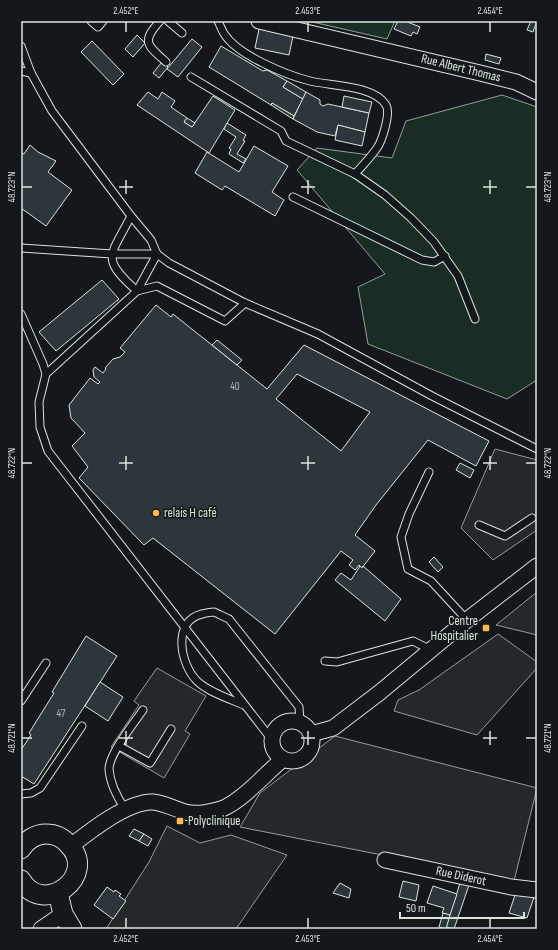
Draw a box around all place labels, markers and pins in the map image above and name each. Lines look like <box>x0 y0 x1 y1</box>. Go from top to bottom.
place label: relais H café <box>164 505 217 521</box>
marker: relais H café <box>151 508 161 518</box>
place label: Centre Hospitalier <box>431 613 478 644</box>
marker: Centre Hospitalier <box>481 623 491 633</box>
place label: Polyclinique <box>188 813 241 829</box>
marker: Polyclinique <box>175 816 185 826</box>

